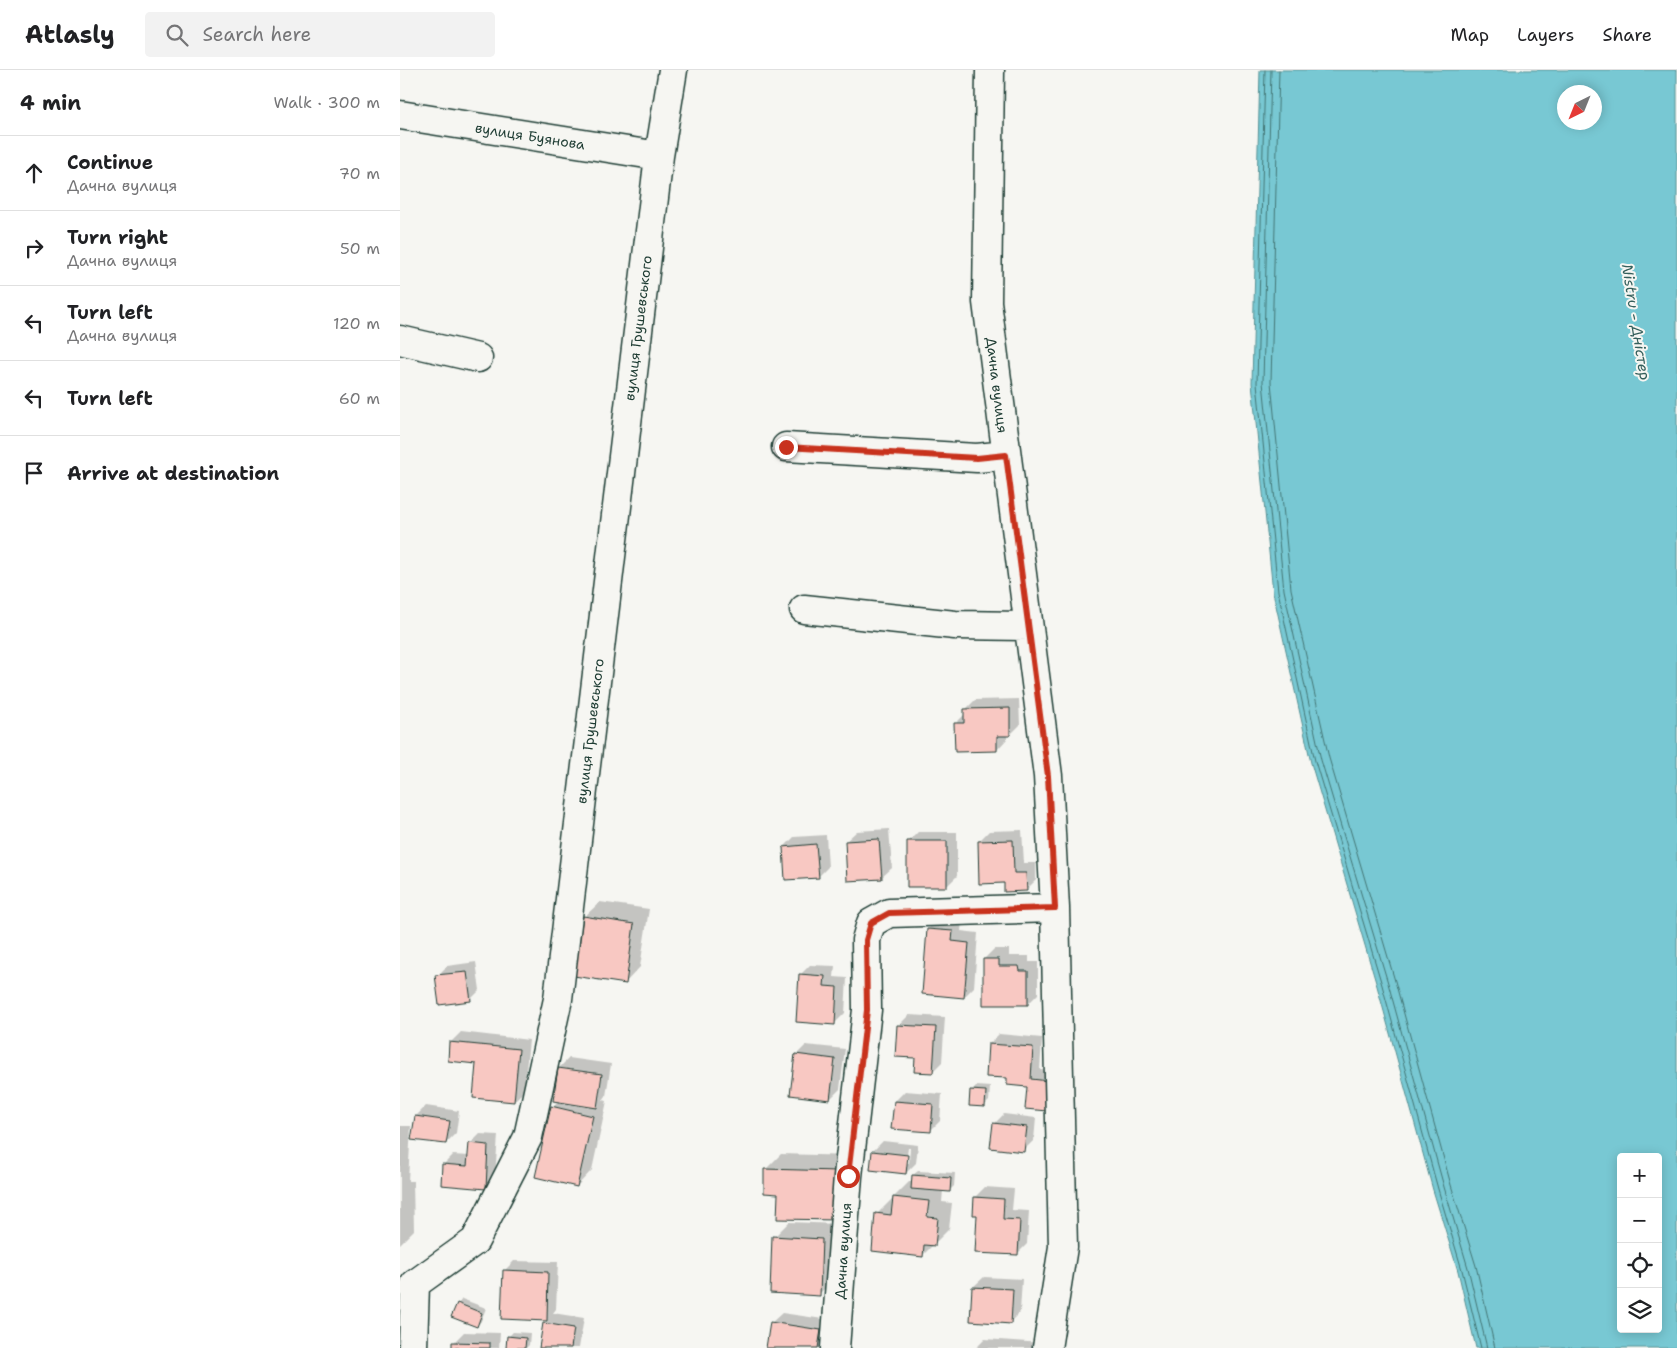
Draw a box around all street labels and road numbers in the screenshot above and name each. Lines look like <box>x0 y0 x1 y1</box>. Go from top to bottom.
street label: вулиця Буянова <box>474 118 587 154</box>
street label: вулиця Грушевського <box>620 254 656 402</box>
street label: Дачна вулиця <box>982 336 1012 434</box>
street label: вулиця Грушевського <box>572 657 608 805</box>
street label: Дачна вулиця <box>831 1202 855 1300</box>

